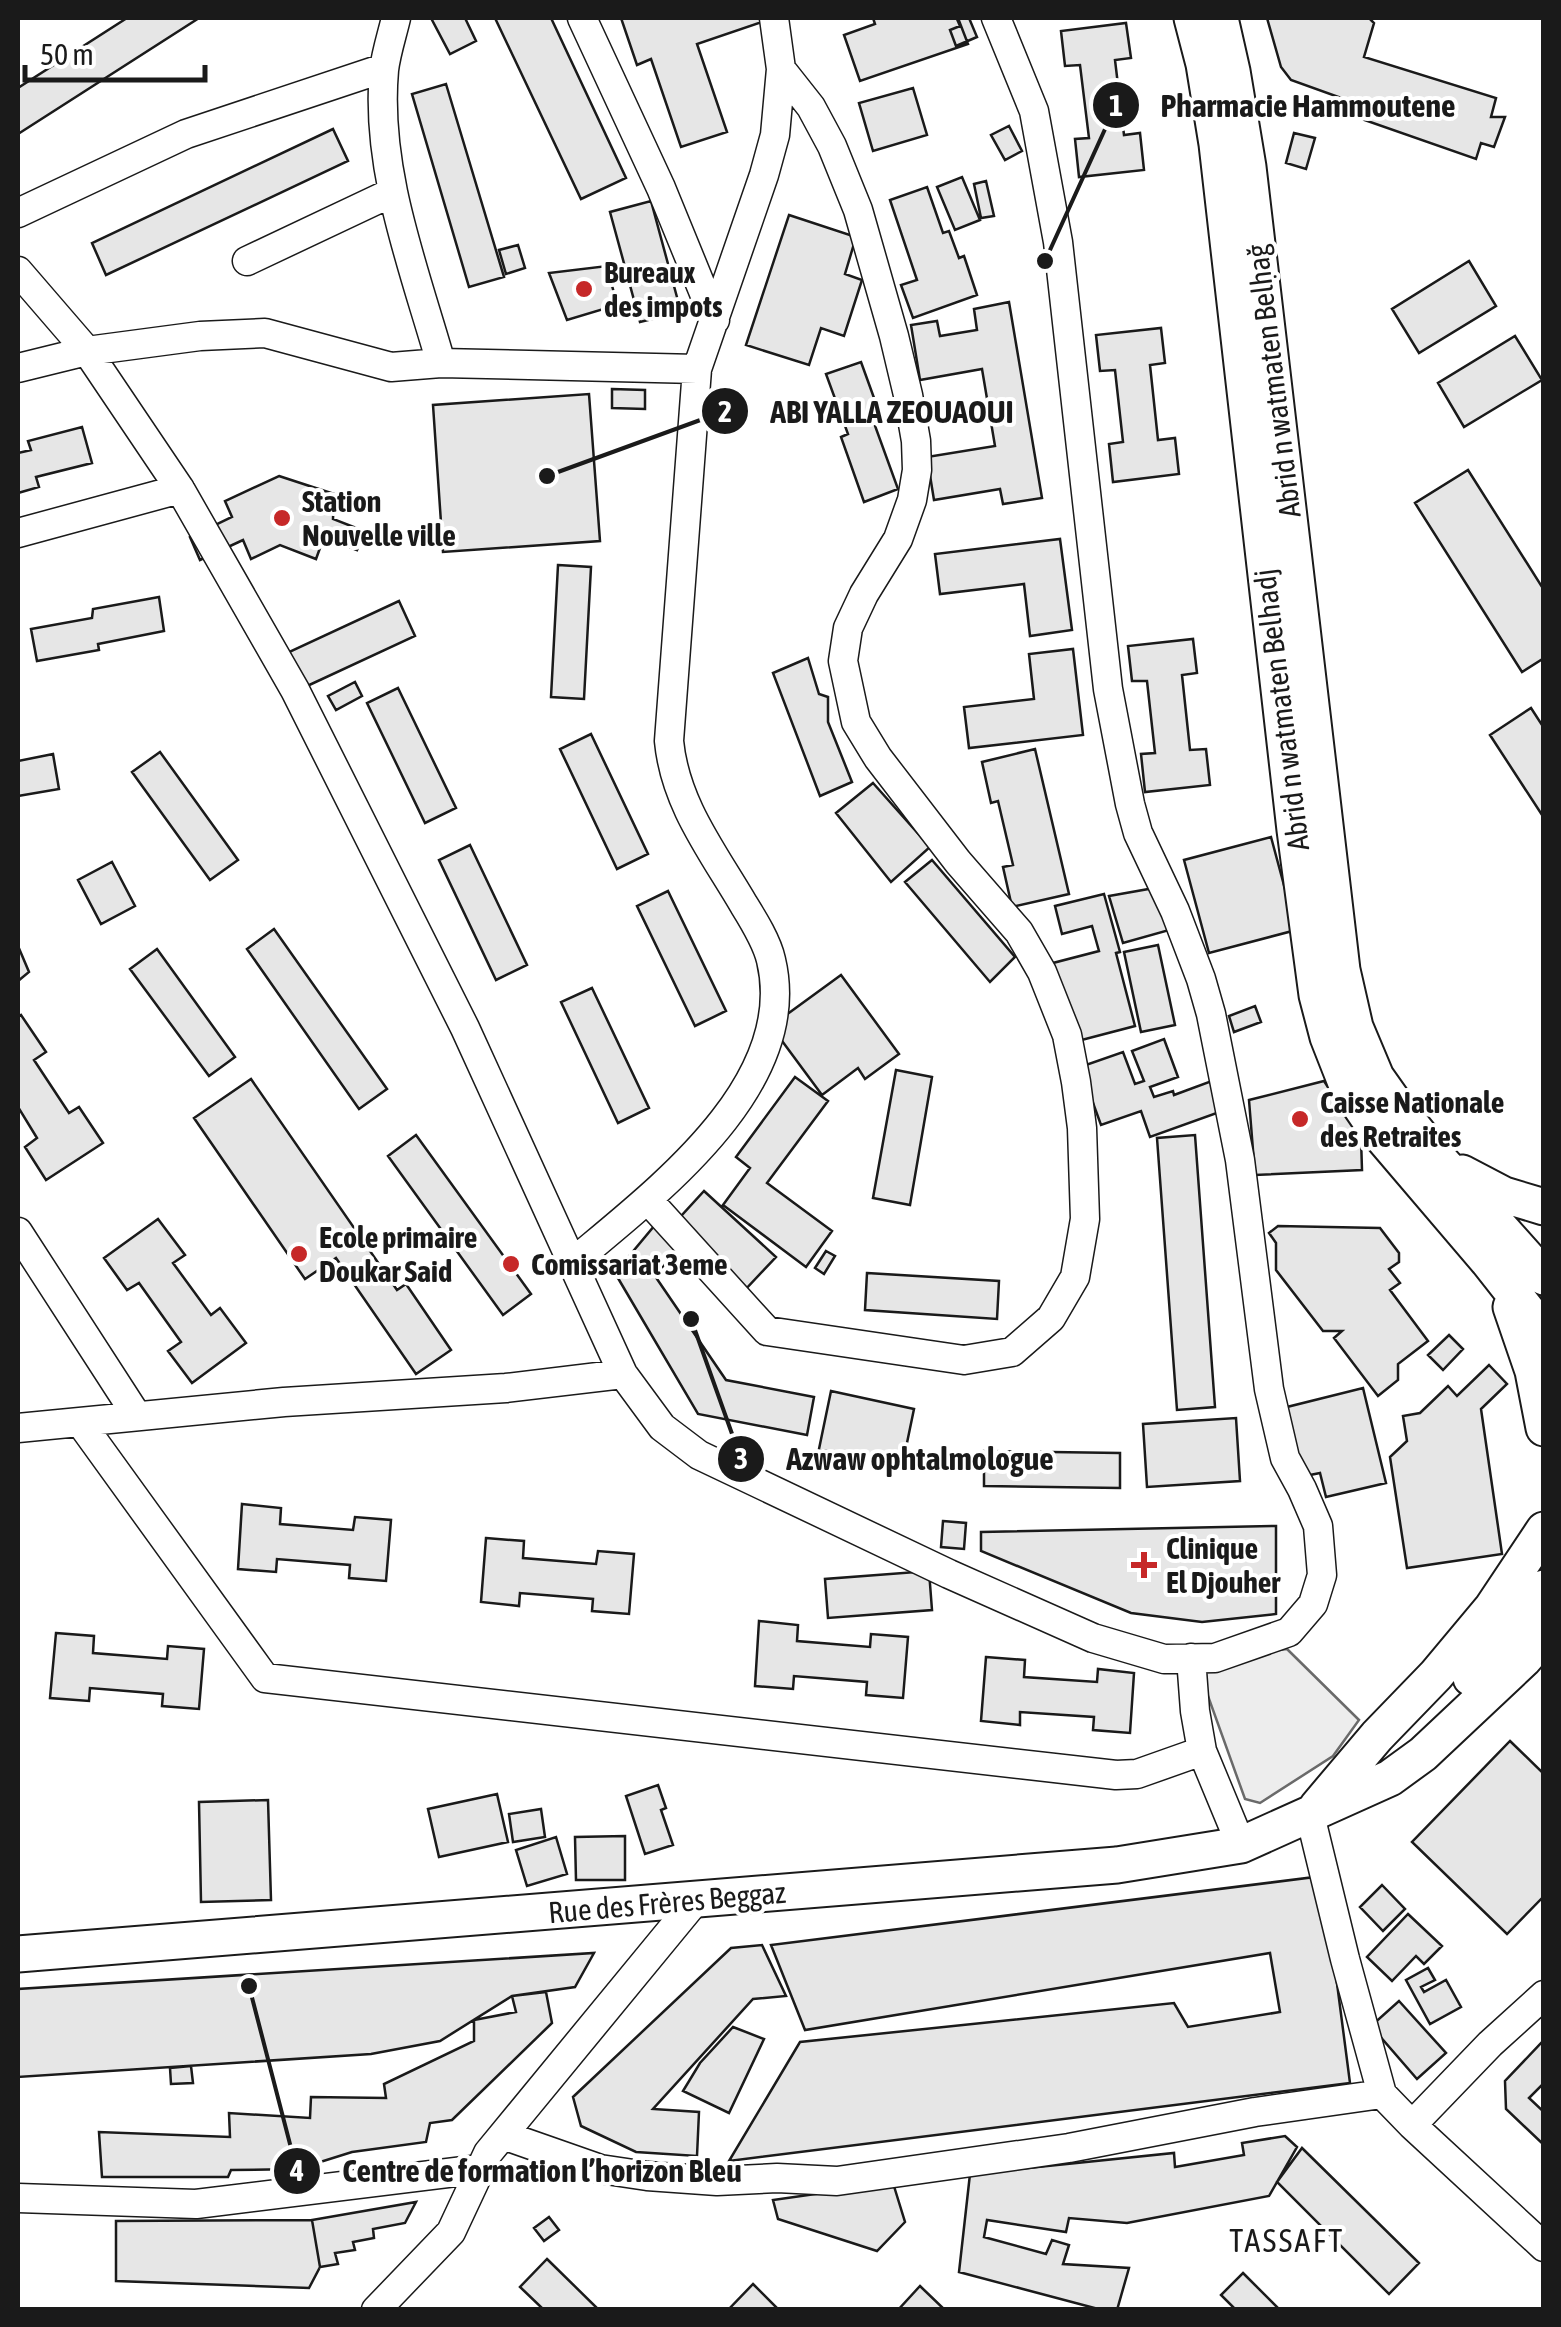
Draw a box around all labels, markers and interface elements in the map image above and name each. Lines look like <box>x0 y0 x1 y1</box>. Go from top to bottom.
scale bar <box>25 20 205 82</box>
text: 50 m <box>40 37 94 71</box>
callout: Pharmacie Hammoutene <box>1091 74 1476 136</box>
text: Pharmacie Hammoutene <box>1160 87 1456 124</box>
text: 1 <box>1109 88 1123 122</box>
street label: Abrid n watmaten Belḥaǧ <box>1239 242 1307 520</box>
place label: Bureaux des impots <box>604 255 723 323</box>
marker: Bureaux des impots <box>573 278 595 300</box>
callout: ABI YALLA ZEOUAOUI <box>700 380 1034 442</box>
text: ABI YALLA ZEOUAOUI <box>769 393 1014 430</box>
text: 2 <box>718 394 732 428</box>
place label: Station Nouvelle ville <box>302 484 456 552</box>
marker: Station Nouvelle ville <box>271 507 293 529</box>
street label: Abrid n watmaten Belhadj <box>1247 567 1315 853</box>
place label: Caisse Nationale des Retraites <box>1320 1085 1504 1153</box>
marker: Caisse Nationale des Retraites <box>1289 1108 1311 1130</box>
place label: Ecole primaire Doukar Said <box>319 1220 477 1288</box>
marker: Ecole primaire Doukar Said <box>288 1243 310 1265</box>
place label: Comissariat 3eme <box>531 1247 728 1281</box>
marker: Comissariat 3eme <box>500 1253 522 1275</box>
callout: Azwaw ophtalmologue <box>716 1428 1074 1490</box>
text: Azwaw ophtalmologue <box>785 1440 1054 1477</box>
text: 3 <box>734 1441 748 1475</box>
place label: Clinique El Djouher <box>1166 1531 1281 1599</box>
marker: Clinique El Djouher <box>1131 1552 1157 1578</box>
street label: Rue des Frères Beggaz <box>547 1875 787 1929</box>
callout: Centre de formation l’horizon Bleu <box>272 2140 762 2202</box>
text: Centre de formation l’horizon Bleu <box>342 2152 742 2189</box>
text: 4 <box>289 2153 304 2187</box>
district label: TASSAFT <box>1229 2222 1345 2259</box>

